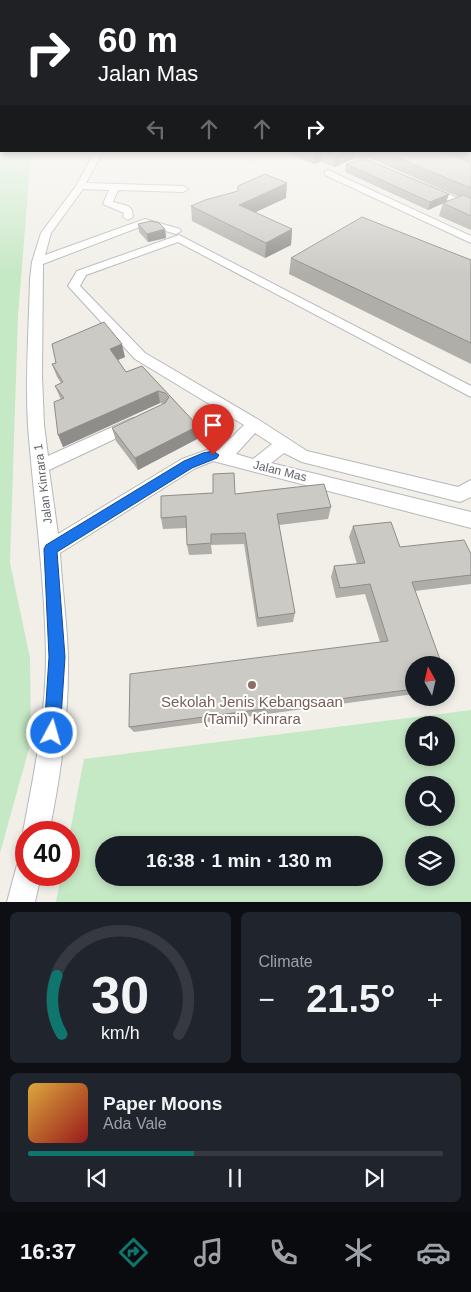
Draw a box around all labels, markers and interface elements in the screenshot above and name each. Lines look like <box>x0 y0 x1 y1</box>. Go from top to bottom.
icon: right <box>15 20 80 85</box>
text: 60 m <box>98 20 178 59</box>
text: Jalan Mas <box>98 61 198 86</box>
icon: left <box>142 115 170 143</box>
icon: ahead <box>195 115 223 143</box>
icon: ahead <box>248 115 276 143</box>
icon: right <box>301 115 329 143</box>
pin <box>192 404 234 455</box>
icon: arrive <box>199 411 227 439</box>
street label: Jalan Kinrara 1 <box>31 443 55 525</box>
street label: Jalan Mas <box>252 458 308 484</box>
north arrow <box>405 656 455 706</box>
map controls <box>405 656 455 886</box>
marker: Sekolah Jenis Kebangsaan (Tamil) Kinrara <box>246 679 258 691</box>
place label: Sekolah Jenis Kebangsaan (Tamil) Kinrara <box>161 693 343 727</box>
position arrow <box>25 706 77 758</box>
button: sound <box>405 716 455 766</box>
button: search <box>405 776 455 826</box>
speed limit sign: 40 <box>15 821 80 886</box>
button: layers <box>405 836 455 886</box>
text: 16:38 · 1 min · 130 m <box>146 850 332 871</box>
text: Climate <box>259 953 313 970</box>
text: 30 <box>91 966 149 1024</box>
text: 21.5° <box>306 978 395 1020</box>
text: − <box>259 984 275 1015</box>
text: + <box>427 984 443 1015</box>
text: km/h <box>101 1023 140 1043</box>
text: Paper Moons <box>103 1093 222 1114</box>
text: Ada Vale <box>103 1115 167 1132</box>
icon: previous <box>83 1164 111 1192</box>
icon: pause <box>221 1164 249 1192</box>
icon: next <box>360 1164 388 1192</box>
icon: directions <box>116 1235 151 1270</box>
icon: music <box>191 1235 226 1270</box>
icon: phone <box>266 1235 301 1270</box>
icon: climate <box>341 1235 376 1270</box>
icon: car <box>416 1235 451 1270</box>
text: 16:37 <box>20 1239 76 1264</box>

